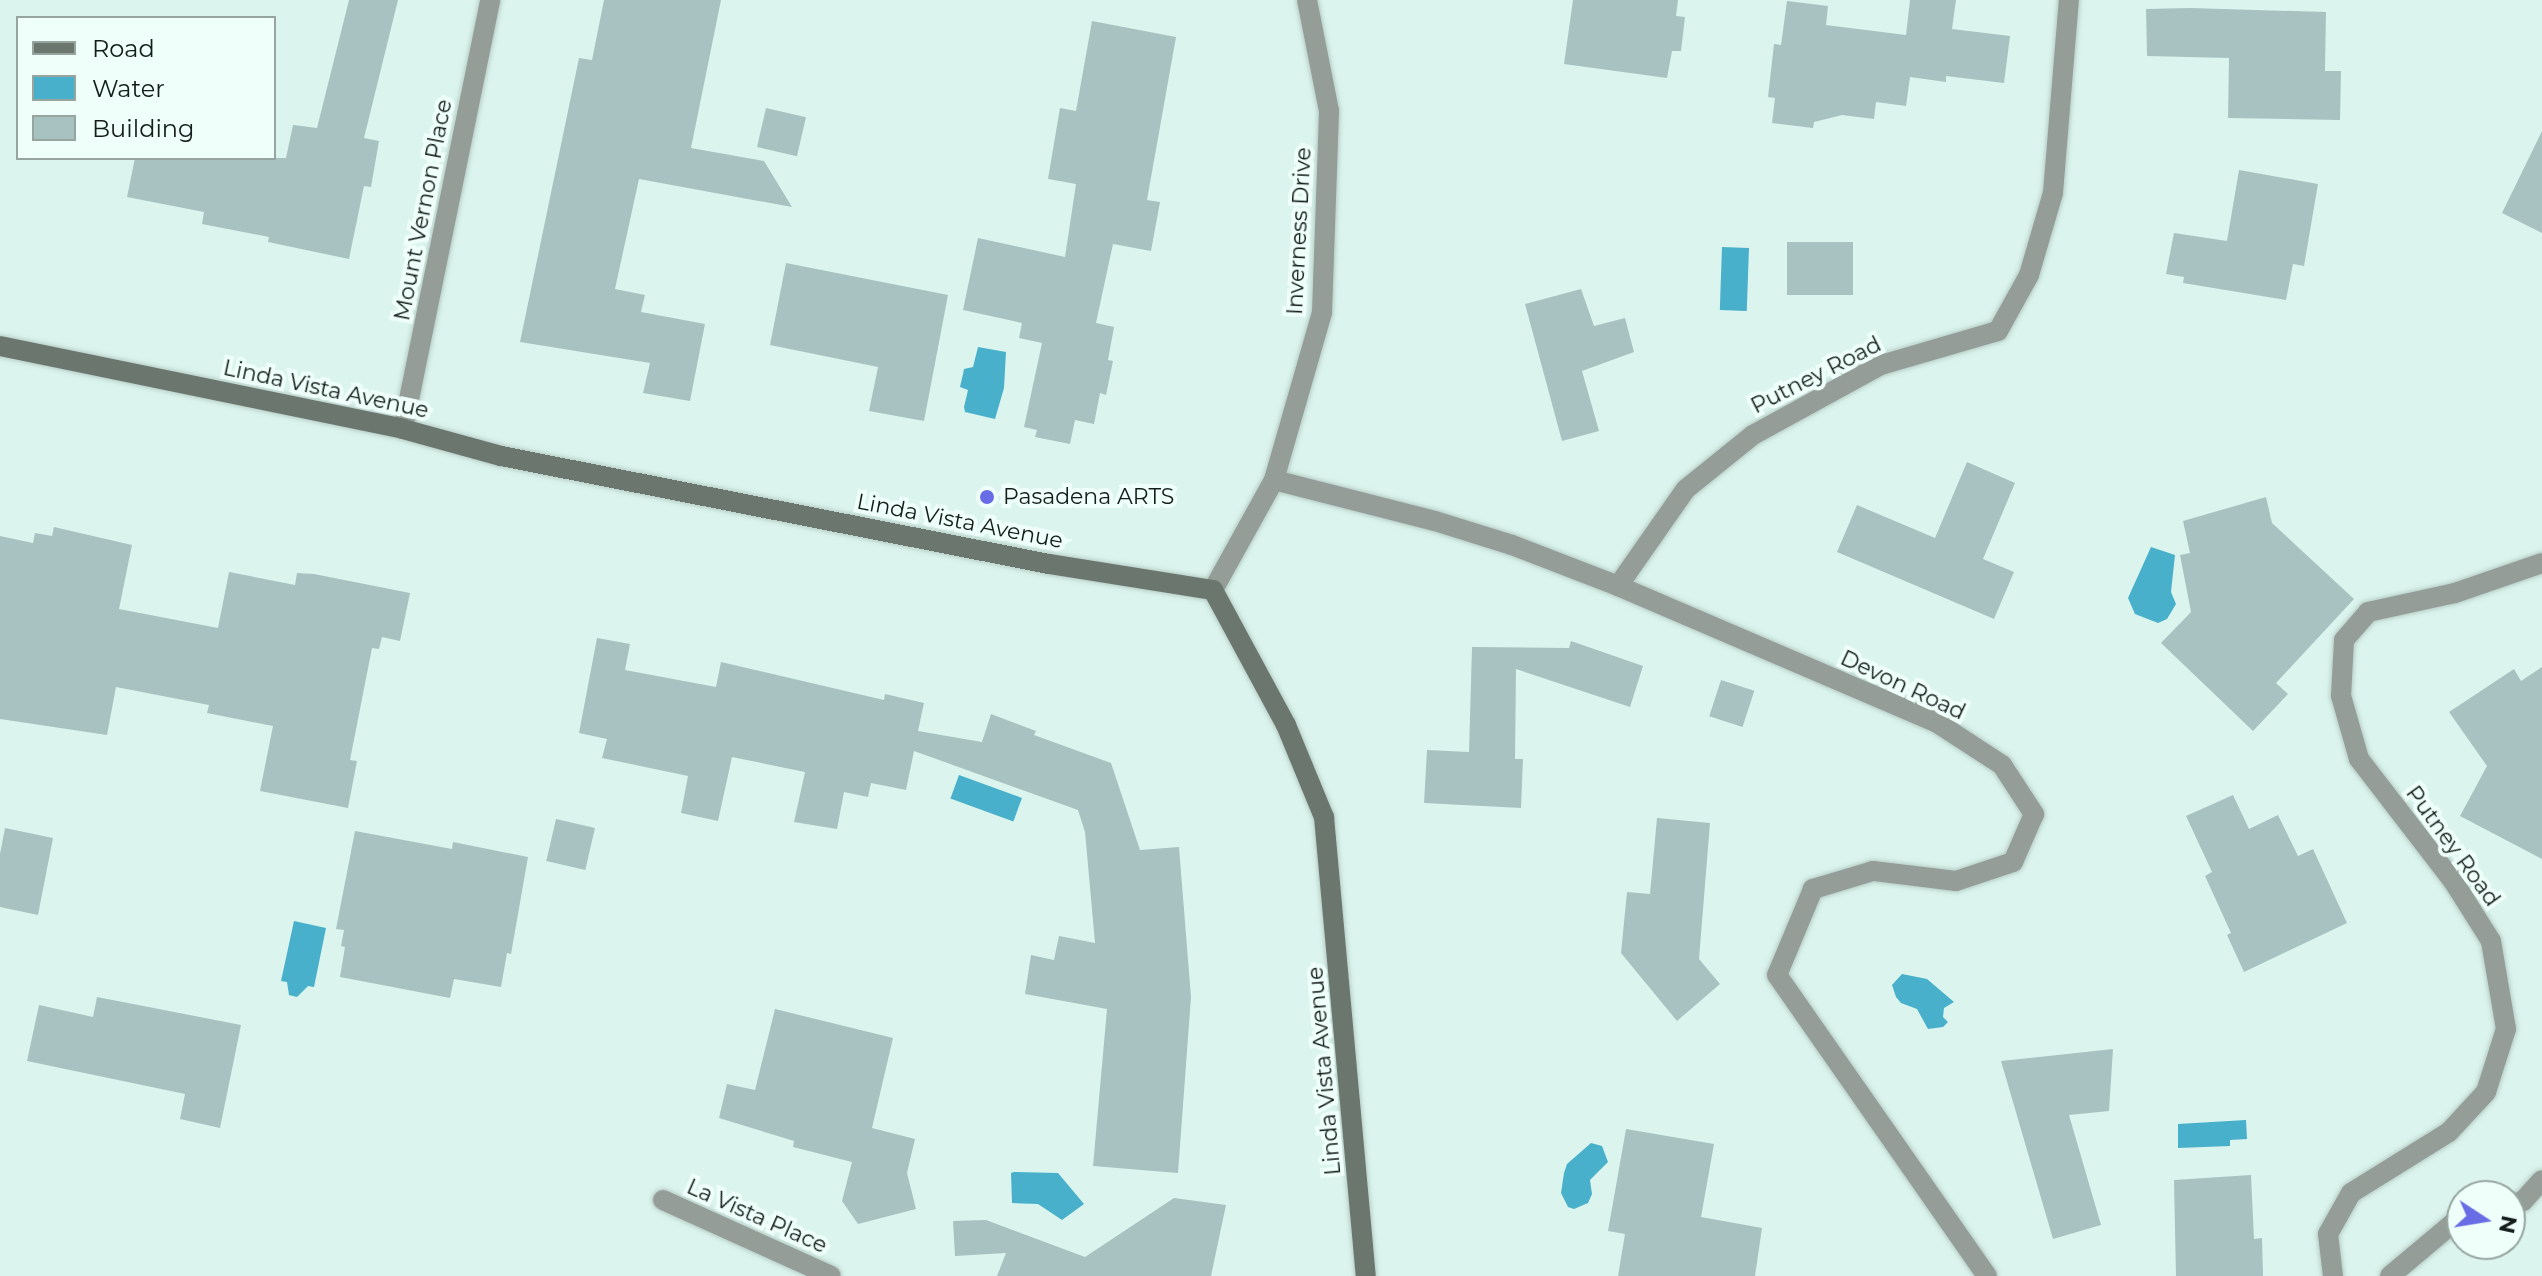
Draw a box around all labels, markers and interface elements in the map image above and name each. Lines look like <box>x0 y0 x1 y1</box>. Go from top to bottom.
legend <box>16 16 276 160</box>
text: Road <box>92 34 155 63</box>
text: Water <box>92 74 165 103</box>
street label: Mount Vernon Place <box>389 97 457 323</box>
text: Building <box>92 114 195 143</box>
street label: Inverness Drive <box>1281 146 1317 316</box>
street label: Putney Road <box>1746 331 1886 419</box>
street label: Linda Vista Avenue <box>221 354 431 424</box>
place label: Pasadena ARTS <box>1003 484 1174 510</box>
street label: Linda Vista Avenue <box>855 488 1065 554</box>
marker: Pasadena ARTS <box>978 488 996 506</box>
street label: Devon Road <box>1836 645 1970 725</box>
street label: Putney Road <box>2400 781 2506 911</box>
street label: Linda Vista Avenue <box>1302 966 1346 1176</box>
street label: La Vista Place <box>683 1173 831 1259</box>
north arrow <box>2446 1180 2526 1260</box>
text: N <box>2493 1213 2523 1236</box>

